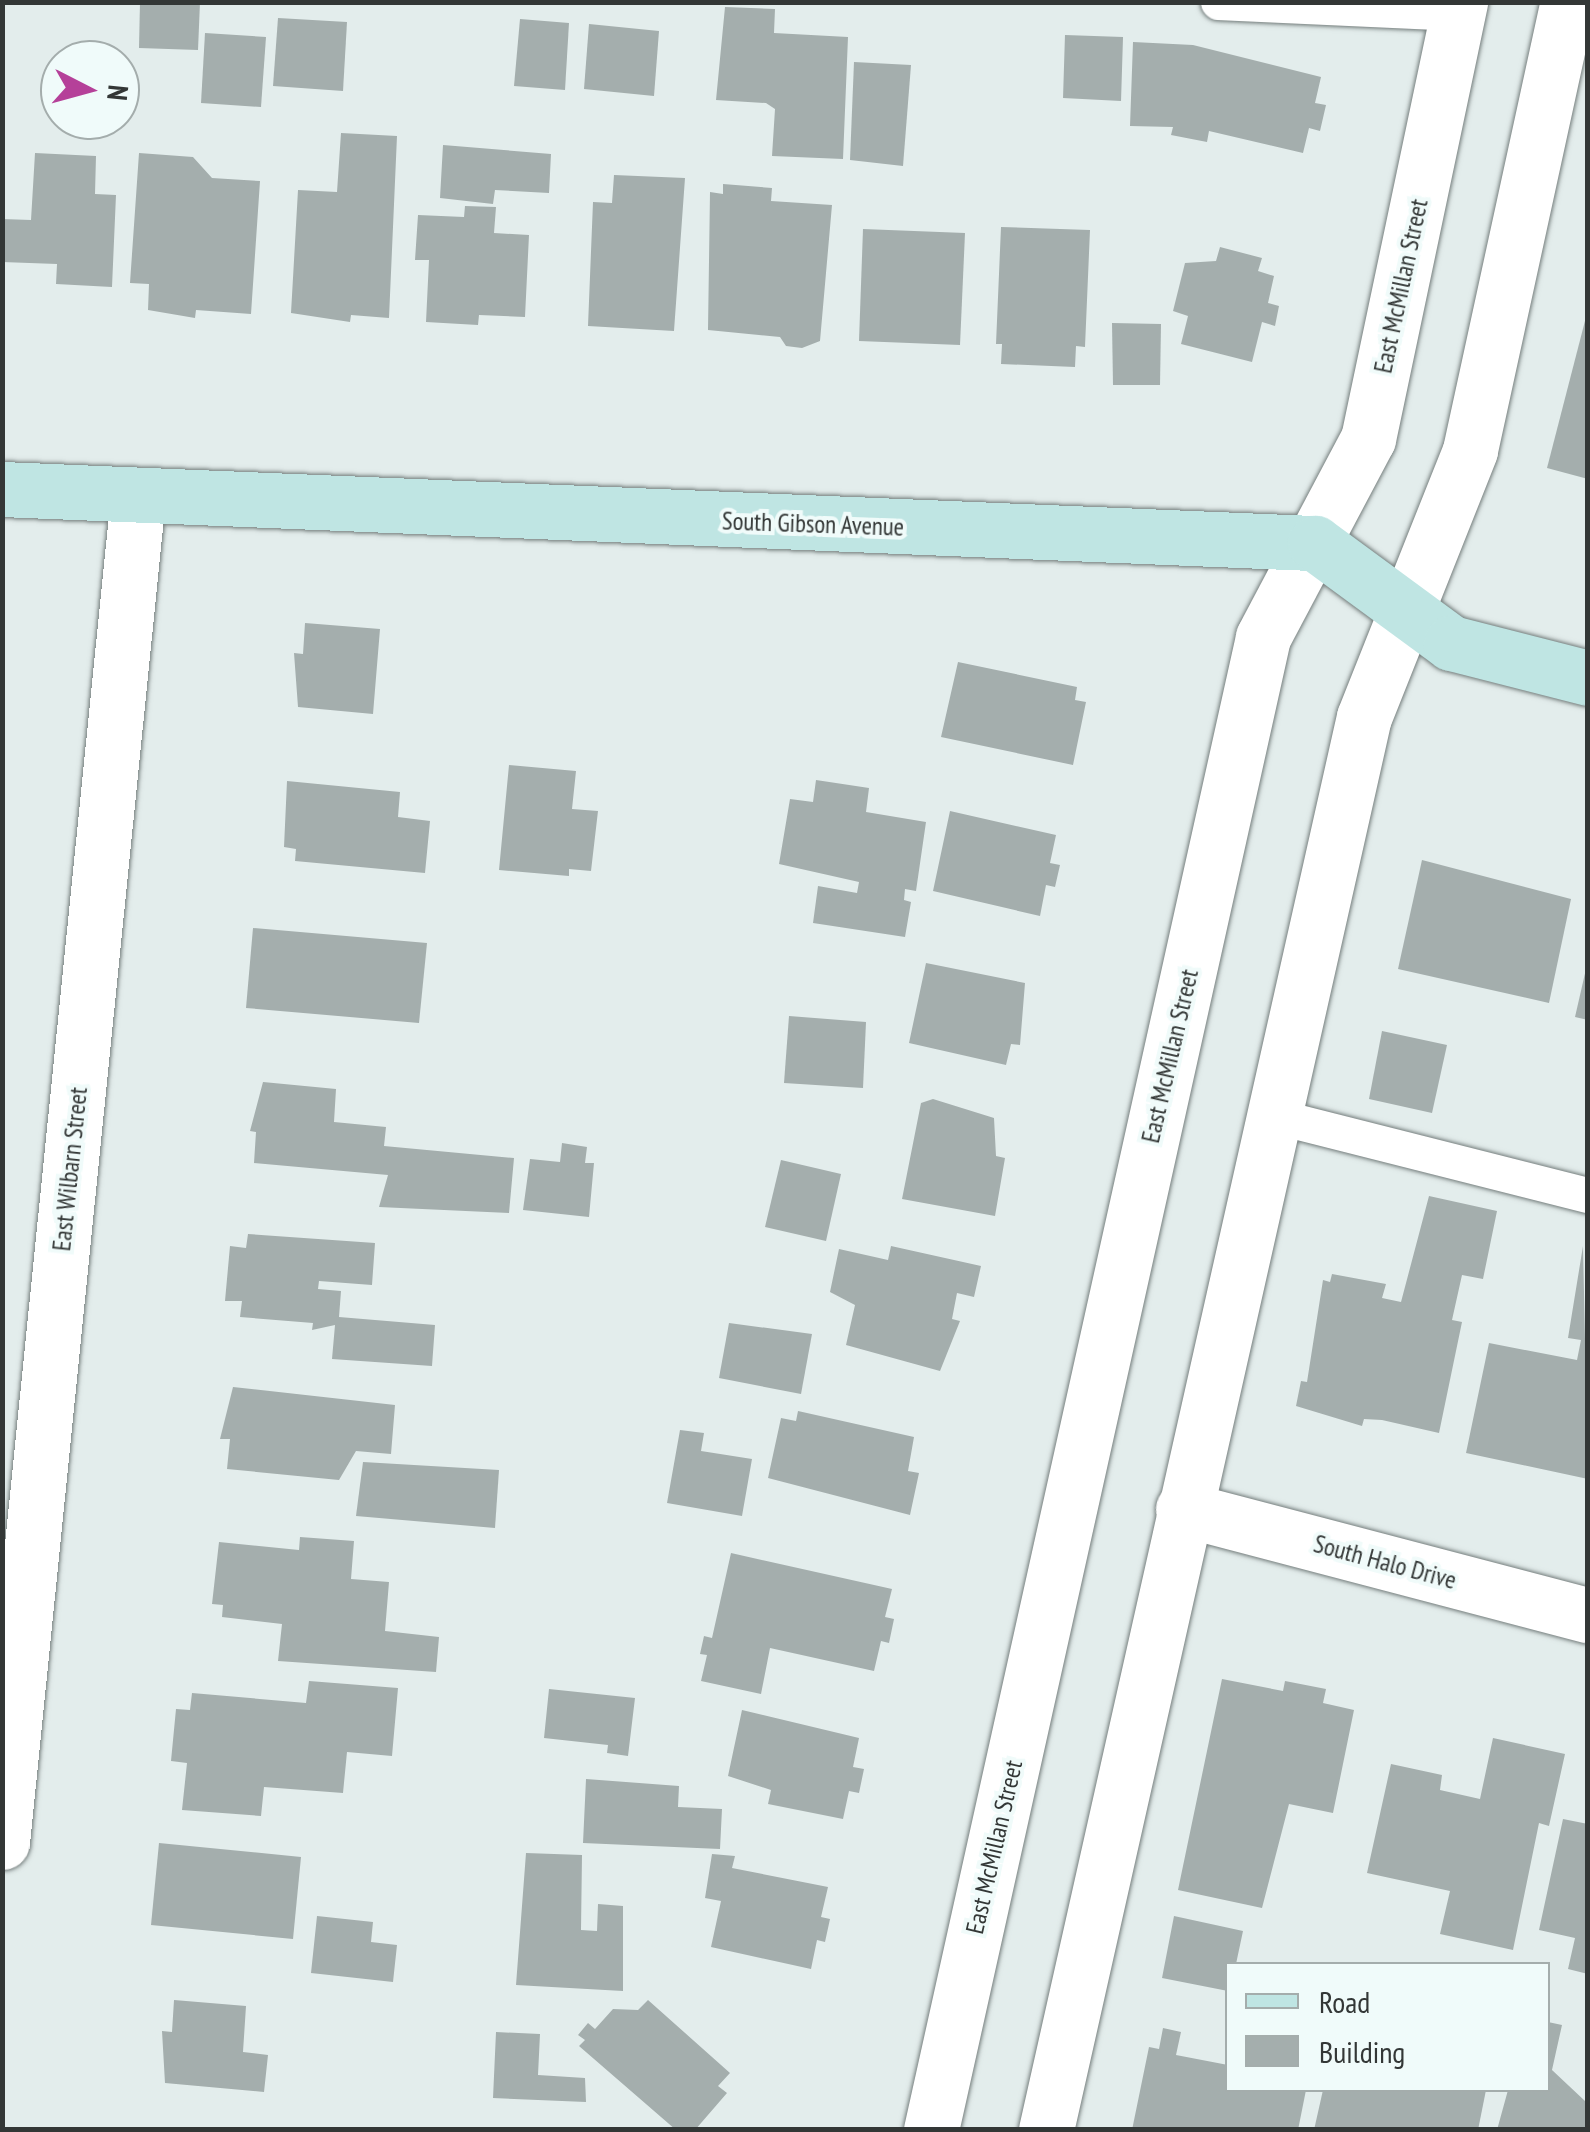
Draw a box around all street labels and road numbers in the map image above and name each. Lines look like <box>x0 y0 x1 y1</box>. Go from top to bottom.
street label: East McMillan Street <box>1368 196 1434 376</box>
street label: South Gibson Avenue <box>721 506 905 542</box>
street label: East McMillan Street <box>1135 966 1205 1146</box>
street label: East Wilbarn Street <box>46 1085 94 1253</box>
street label: South Halo Drive <box>1310 1529 1460 1595</box>
street label: East McMillan Street <box>959 1757 1029 1937</box>

